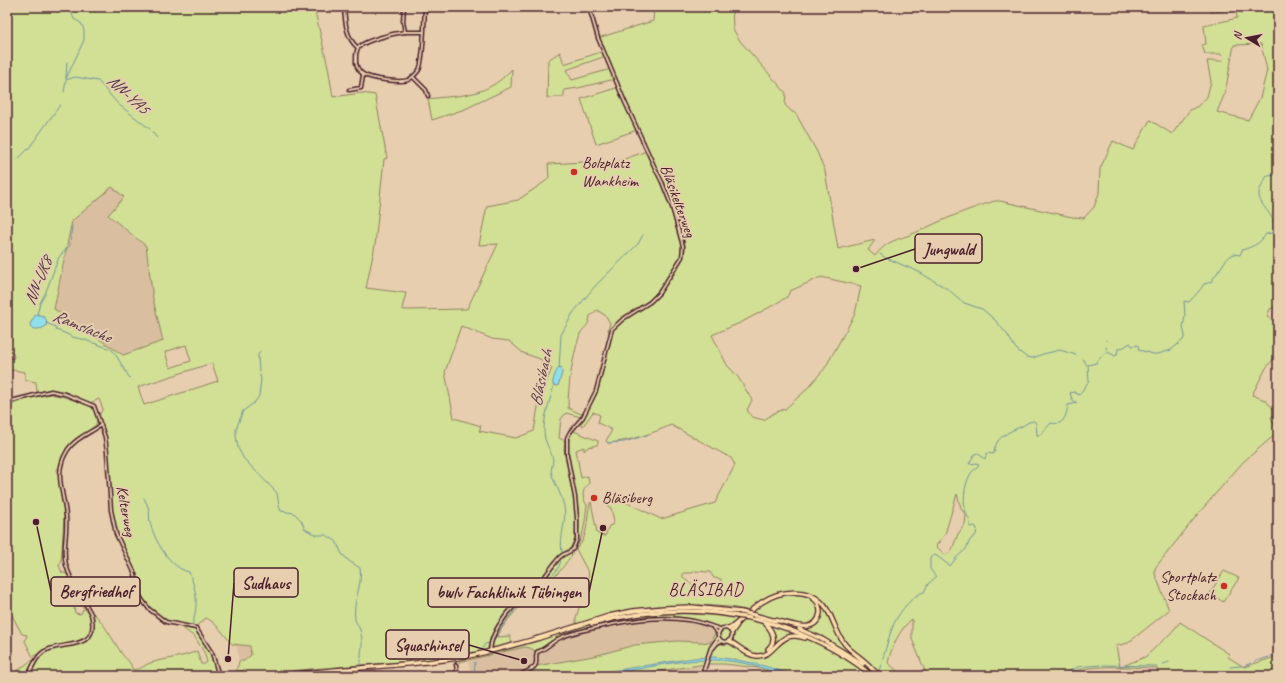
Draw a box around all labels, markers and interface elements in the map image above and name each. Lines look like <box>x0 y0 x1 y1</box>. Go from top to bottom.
north arrow <box>1227 18 1267 58</box>
text: N <box>1230 30 1245 41</box>
water label: NN-YA5 <box>103 70 156 120</box>
place label: Bolzplatz Wankheim <box>582 153 640 191</box>
street label: Bläsikelterweg <box>656 162 701 241</box>
marker: Bolzplatz Wankheim <box>569 167 579 177</box>
callout: Jungwald <box>915 234 982 263</box>
text: Jungwald <box>923 239 978 260</box>
water label: NN-UK8 <box>19 251 58 308</box>
water label: Ramslache <box>50 305 116 348</box>
water label: Bläsibach <box>525 347 557 408</box>
street label: Kelterweg <box>112 484 140 539</box>
place label: Bläsiberg <box>602 488 654 508</box>
marker: Bläsiberg <box>589 493 599 503</box>
place label: Sportplatz Stockach <box>1160 567 1218 605</box>
callout: Sudhaus <box>234 568 298 597</box>
text: Sudhaus <box>242 573 292 594</box>
callout: Bergfriedhof <box>51 577 140 606</box>
callout: bwlv Fachklinik Tübingen <box>428 578 589 607</box>
district label: BLÄSIBAD <box>668 579 745 600</box>
text: Bergfriedhof <box>59 581 136 602</box>
marker: Sportplatz Stockach <box>1219 581 1229 591</box>
text: bwlv Fachklinik Tübingen <box>437 582 583 603</box>
callout: Squashinsel <box>386 630 469 659</box>
text: Squashinsel <box>394 635 465 656</box>

